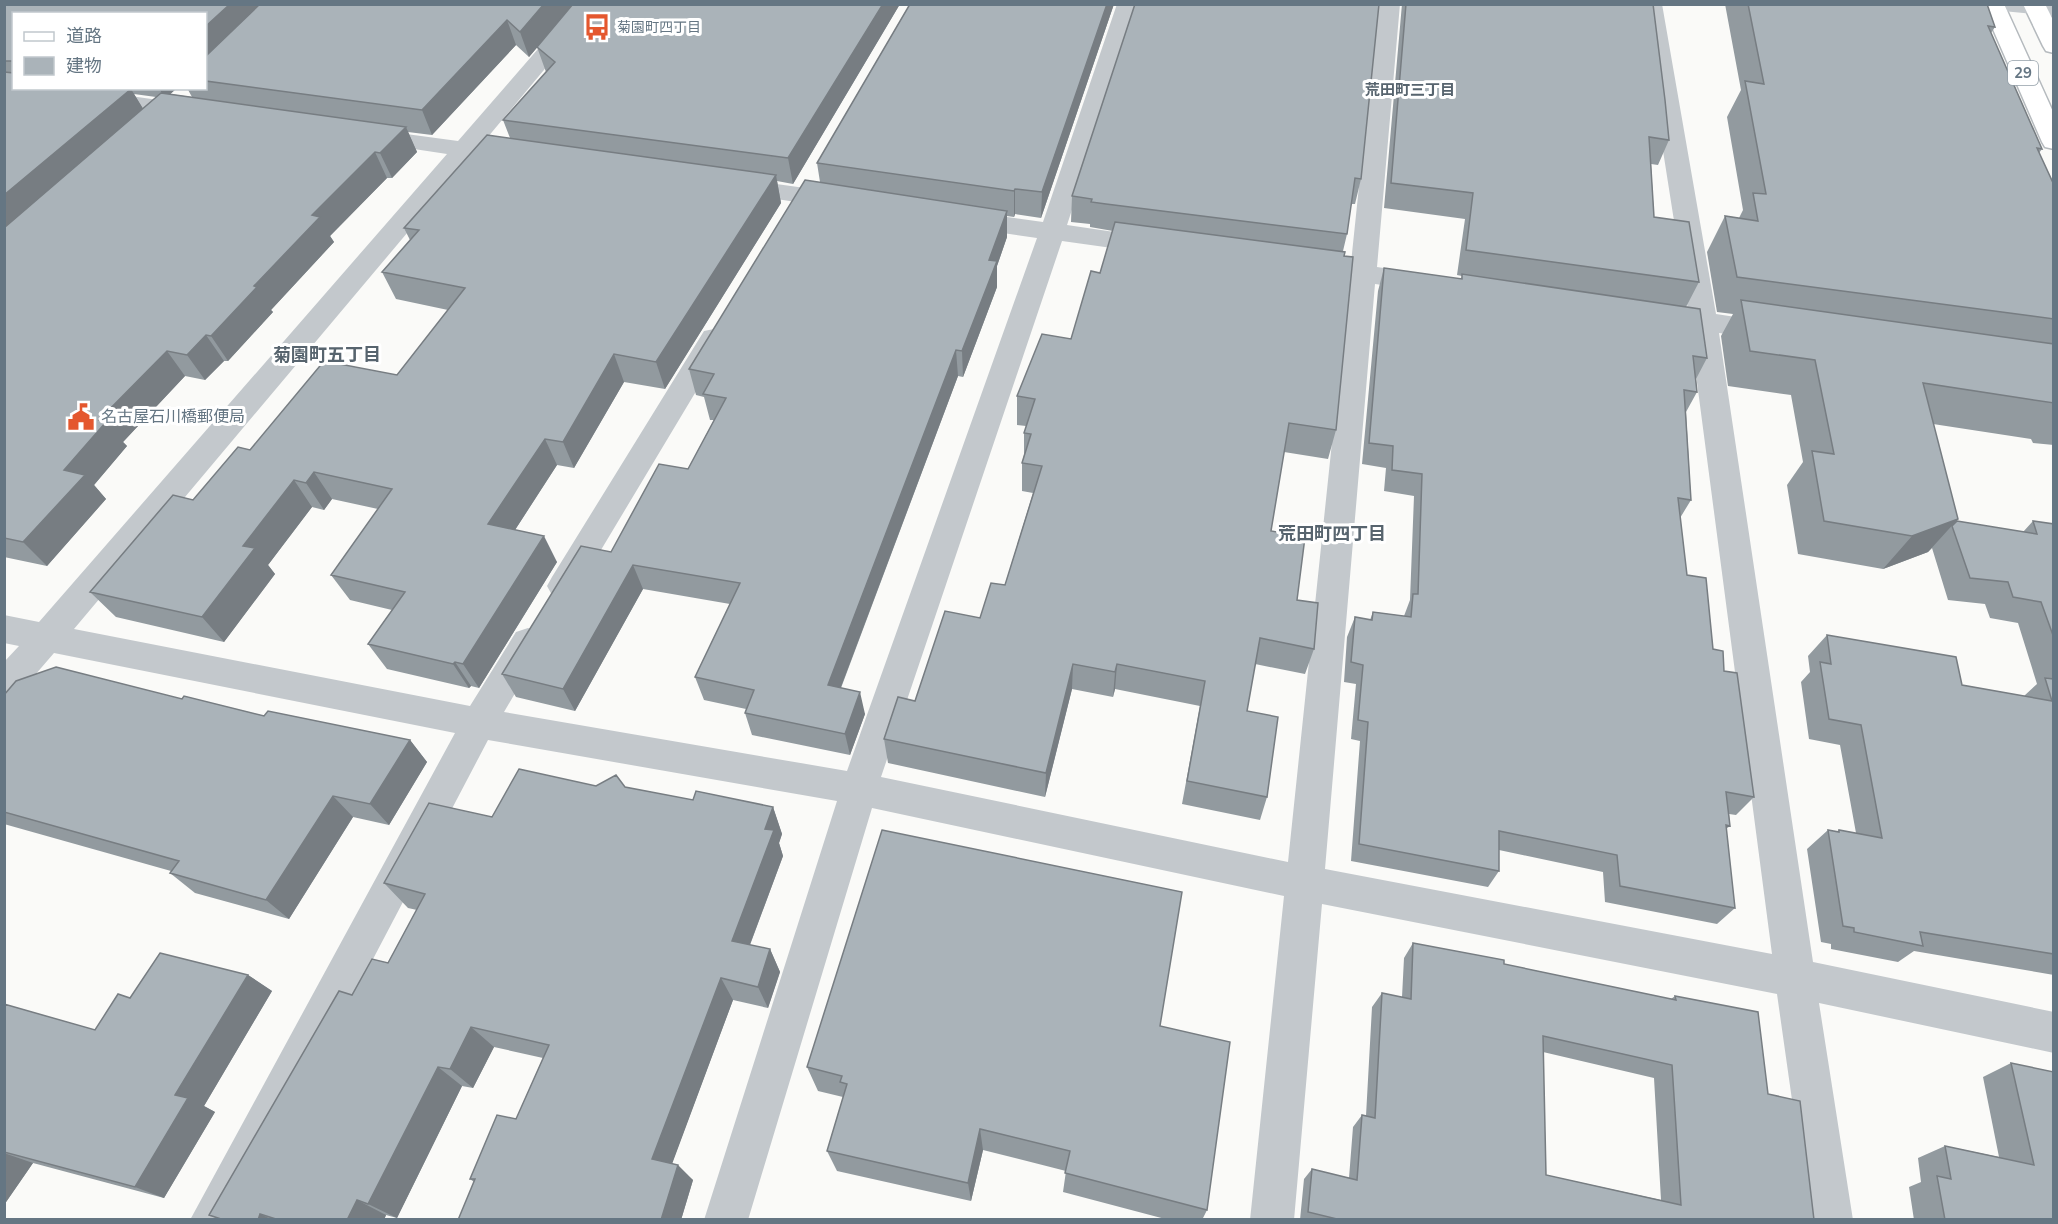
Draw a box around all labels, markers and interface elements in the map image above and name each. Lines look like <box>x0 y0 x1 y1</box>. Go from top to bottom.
legend <box>12 12 207 90</box>
bus stop icon: 菊園町四丁目 <box>582 12 612 42</box>
place label: 菊園町四丁目 <box>617 18 701 37</box>
text: 道路 <box>66 24 102 48</box>
text: 建物 <box>66 54 102 78</box>
road number: 29 <box>2008 61 2038 85</box>
district label: 荒田町三丁目 <box>1365 80 1455 100</box>
district label: 菊園町五丁目 <box>273 343 381 367</box>
public building icon: 名古屋石川橋郵便局 <box>66 402 96 432</box>
place label: 名古屋石川橋郵便局 <box>101 406 245 428</box>
district label: 荒田町四丁目 <box>1278 522 1386 546</box>

